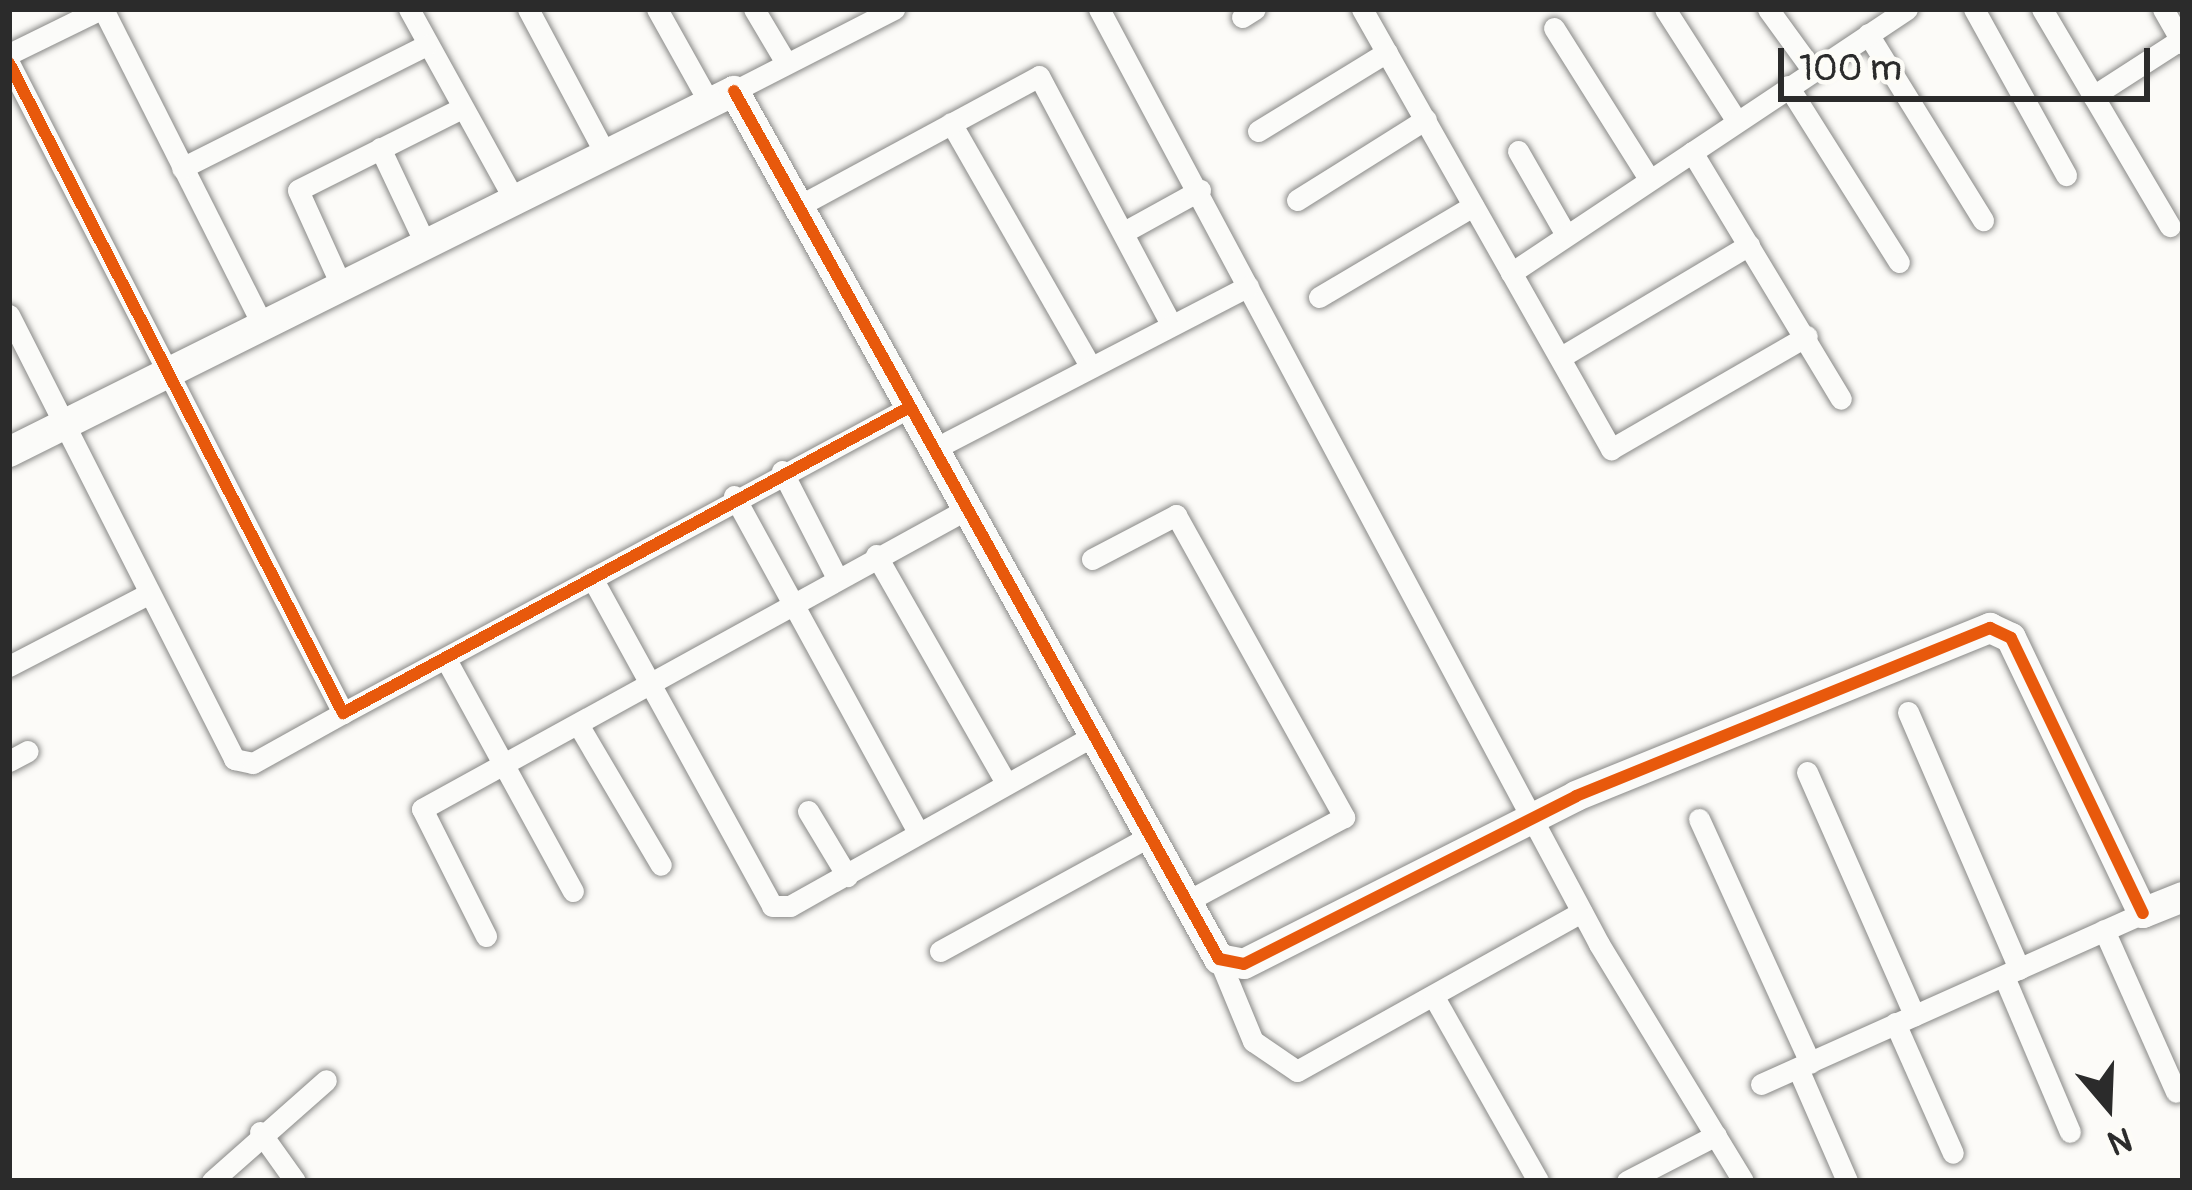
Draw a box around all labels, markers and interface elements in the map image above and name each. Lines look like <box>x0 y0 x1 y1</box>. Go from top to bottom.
scale bar <box>1784 24 2156 98</box>
text: 100 m <box>1799 46 1902 91</box>
north arrow <box>2048 1046 2168 1166</box>
text: N <box>2103 1117 2137 1164</box>

